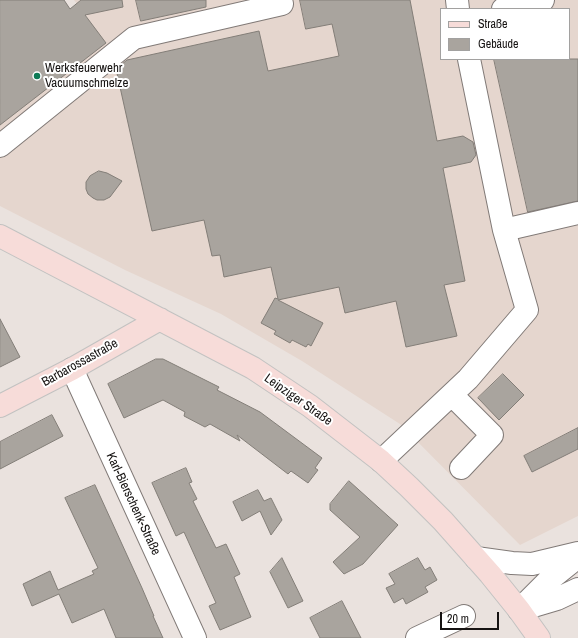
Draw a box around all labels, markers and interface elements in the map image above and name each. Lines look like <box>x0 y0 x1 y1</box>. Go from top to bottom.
legend <box>440 8 570 60</box>
text: Straße <box>478 16 508 32</box>
text: Gebäude <box>478 36 519 52</box>
place label: Werksfeuerwehr Vacuumschmelze <box>45 61 128 92</box>
marker: Werksfeuerwehr Vacuumschmelze <box>32 71 42 81</box>
street label: Barbarossastraße <box>39 336 121 390</box>
street label: Leipziger Straße <box>261 371 335 429</box>
street label: Karl-Bierschenk-Straße <box>102 450 164 558</box>
scale bar <box>442 604 501 630</box>
text: 20 m <box>447 611 469 627</box>

